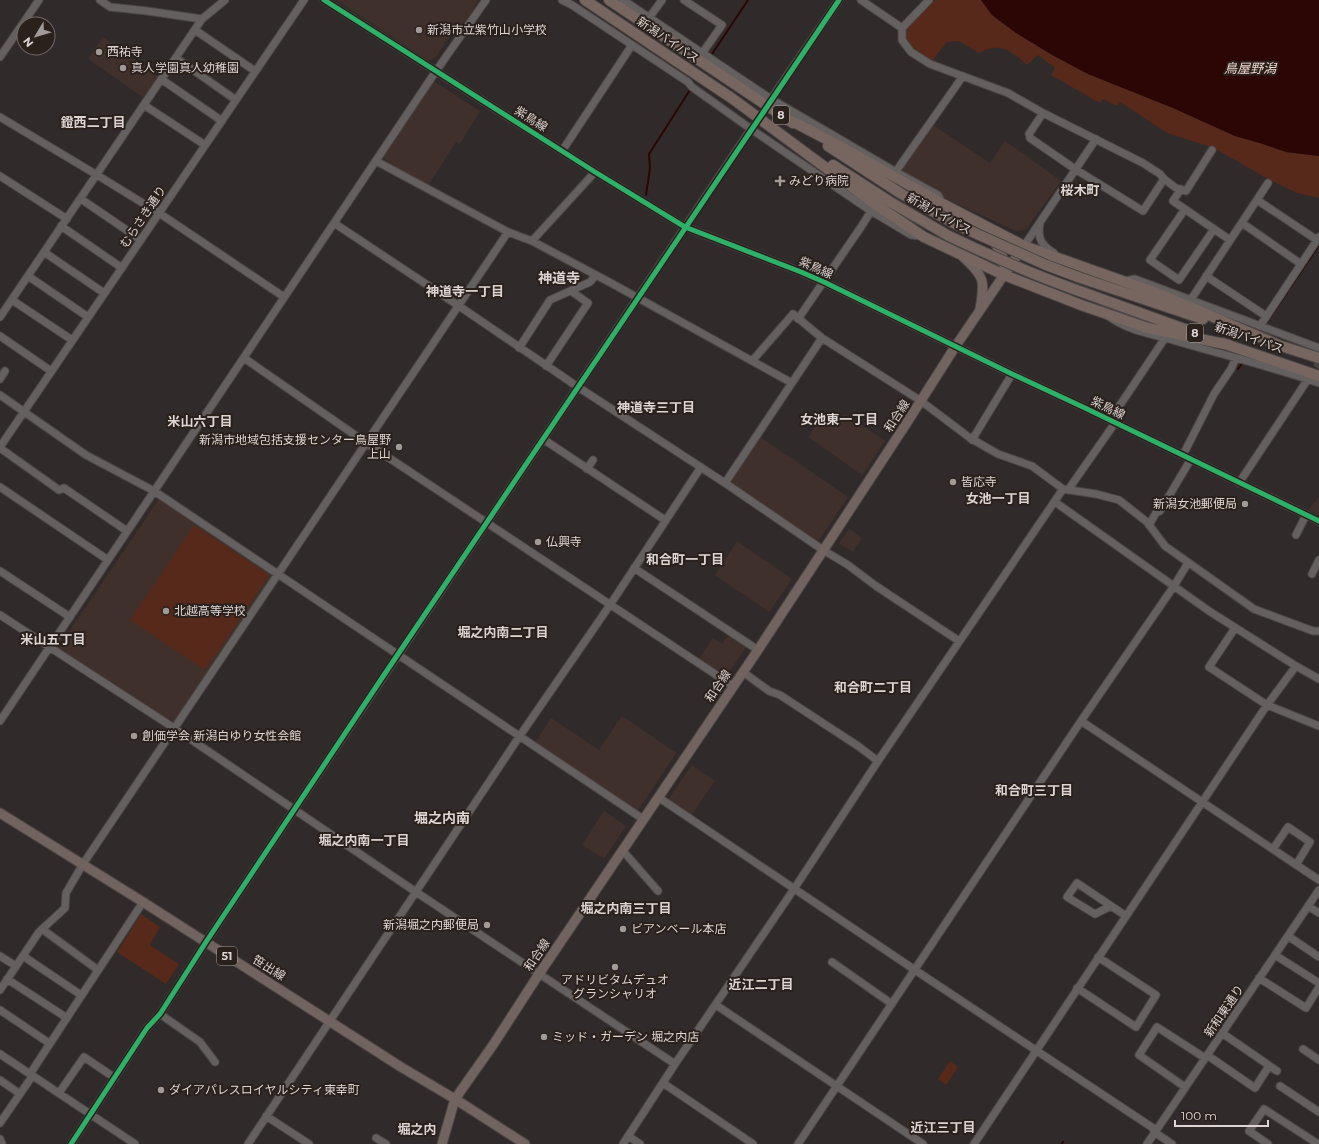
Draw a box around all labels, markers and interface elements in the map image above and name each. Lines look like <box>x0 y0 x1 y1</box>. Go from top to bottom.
street label: 新潟バイパス <box>634 13 702 66</box>
north arrow <box>16 16 56 56</box>
place label: 新潟市立紫竹山小学校 <box>427 22 547 37</box>
marker: 新潟市立紫竹山小学校 <box>414 25 424 35</box>
text: N <box>20 34 36 50</box>
place label: 西祐寺 <box>107 44 143 59</box>
marker: 西祐寺 <box>94 47 104 57</box>
place label: 真人学園真人幼稚園 <box>131 60 239 75</box>
water label: 鳥屋野潟 <box>1224 60 1278 76</box>
marker: 真人学園真人幼稚園 <box>118 63 128 73</box>
street label: 紫鳥線 <box>512 103 551 134</box>
road number: 8 <box>773 106 789 124</box>
district label: 鐙西二丁目 <box>60 114 126 130</box>
place label: みどり病院 <box>789 173 849 188</box>
marker: みどり病院 <box>774 175 786 187</box>
district label: 桜木町 <box>1060 182 1100 198</box>
street label: むらさき通り <box>116 183 169 251</box>
street label: 新潟バイパス <box>904 190 974 238</box>
street label: 紫鳥線 <box>797 253 836 282</box>
district label: 神道寺 <box>538 269 580 287</box>
district label: 神道寺一丁目 <box>426 283 504 299</box>
street label: 新潟バイパス <box>1213 319 1286 356</box>
road number: 8 <box>1187 324 1203 342</box>
street label: 紫鳥線 <box>1089 393 1128 422</box>
street label: 和合線 <box>880 397 913 435</box>
district label: 神道寺三丁目 <box>617 399 695 415</box>
district label: 女池東一丁目 <box>800 411 878 427</box>
district label: 米山六丁目 <box>167 413 233 429</box>
place label: 新潟市地域包括支援センター鳥屋野 上山 <box>199 432 391 461</box>
marker: 新潟市地域包括支援センター鳥屋野 上山 <box>394 442 404 452</box>
place label: 皆応寺 <box>961 474 997 489</box>
marker: 皆応寺 <box>948 477 958 487</box>
district label: 女池一丁目 <box>965 490 1031 506</box>
place label: 新潟女池郵便局 <box>1153 496 1237 511</box>
marker: 新潟女池郵便局 <box>1240 499 1250 509</box>
place label: 仏興寺 <box>546 534 582 549</box>
marker: 仏興寺 <box>533 537 543 547</box>
district label: 和合町一丁目 <box>646 551 724 567</box>
place label: 北越高等学校 <box>174 603 246 618</box>
marker: 北越高等学校 <box>161 606 171 616</box>
district label: 堀之内南二丁目 <box>457 624 549 640</box>
district label: 米山五丁目 <box>20 631 86 647</box>
street label: 和合線 <box>701 667 734 705</box>
district label: 和合町二丁目 <box>834 679 912 695</box>
place label: 創価学会 新潟白ゆり女性会館 <box>142 728 301 743</box>
marker: 創価学会 新潟白ゆり女性会館 <box>129 731 139 741</box>
district label: 和合町三丁目 <box>995 782 1073 798</box>
district label: 堀之内南 <box>414 809 470 827</box>
district label: 堀之内南一丁目 <box>318 832 410 848</box>
district label: 堀之内南三丁目 <box>580 900 672 916</box>
place label: 新潟堀之内郵便局 <box>383 917 479 932</box>
marker: 新潟堀之内郵便局 <box>482 920 492 930</box>
place label: ビアンベール本店 <box>631 921 727 936</box>
marker: ビアンベール本店 <box>618 924 628 934</box>
street label: 和合線 <box>520 936 553 974</box>
road number: 51 <box>217 947 237 965</box>
street label: 笹出線 <box>250 952 289 983</box>
marker: アドリビタムデュオ グランシャリオ <box>610 962 620 972</box>
place label: アドリビタムデュオ グランシャリオ <box>561 972 669 1001</box>
district label: 近江二丁目 <box>728 976 794 992</box>
street label: 新和東通り <box>1201 982 1247 1040</box>
place label: ミッド・ガーデン 堀之内店 <box>552 1029 699 1044</box>
marker: ミッド・ガーデン 堀之内店 <box>539 1032 549 1042</box>
place label: ダイアパレスロイヤルシティ東幸町 <box>169 1082 360 1097</box>
marker: ダイアパレスロイヤルシティ東幸町 <box>156 1085 166 1095</box>
scale bar <box>1175 1102 1268 1128</box>
text: 100 m <box>1181 1108 1217 1123</box>
district label: 近江三丁目 <box>910 1119 976 1135</box>
district label: 堀之内 <box>397 1121 437 1137</box>

